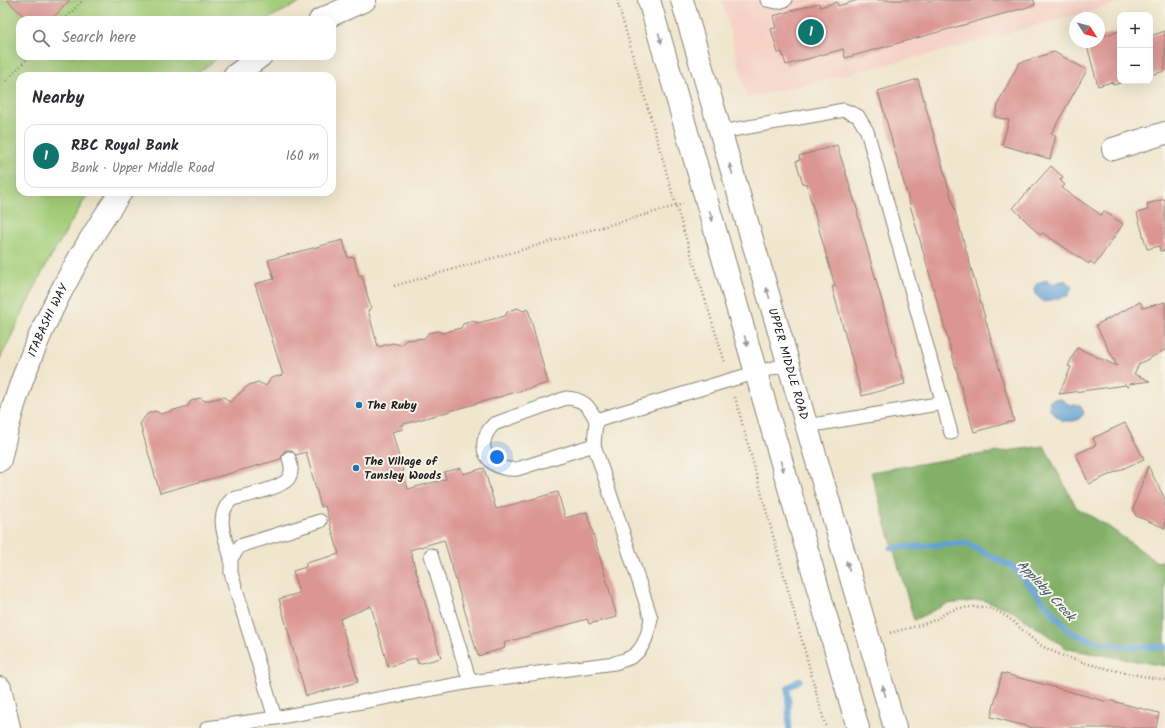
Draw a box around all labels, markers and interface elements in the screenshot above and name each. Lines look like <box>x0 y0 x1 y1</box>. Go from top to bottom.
north arrow <box>1069 12 1105 48</box>
map controls <box>1117 12 1153 84</box>
button: + <box>1117 12 1153 48</box>
search box <box>16 16 336 60</box>
pin: 1 <box>798 17 824 47</box>
text: Search here <box>62 26 136 50</box>
icon: search <box>30 27 52 49</box>
one-way arrow <box>657 32 663 44</box>
button: − <box>1117 48 1153 84</box>
text: Nearby <box>32 85 84 112</box>
text: RBC Royal Bank <box>71 134 178 158</box>
text: 1 <box>44 146 48 167</box>
text: 160 m <box>286 146 319 167</box>
text: Bank · Upper Middle Road <box>71 158 214 179</box>
one-way arrow <box>728 162 734 174</box>
one-way arrow <box>708 211 714 223</box>
street label: ITABASHI WAY <box>23 280 74 360</box>
one-way arrow <box>765 287 771 299</box>
street label: UPPER MIDDLE ROAD <box>763 306 813 422</box>
one-way arrow <box>743 336 749 348</box>
place label: The Ruby <box>367 396 418 415</box>
marker: The Ruby <box>354 400 364 410</box>
your location <box>487 447 507 467</box>
place label: The Village of Tansley Woods <box>364 452 442 485</box>
one-way arrow <box>779 461 785 473</box>
marker: The Village of Tansley Woods <box>351 463 361 473</box>
water label: Appleby Creek <box>1012 556 1081 628</box>
one-way arrow <box>845 559 851 571</box>
one-way arrow <box>881 684 887 696</box>

